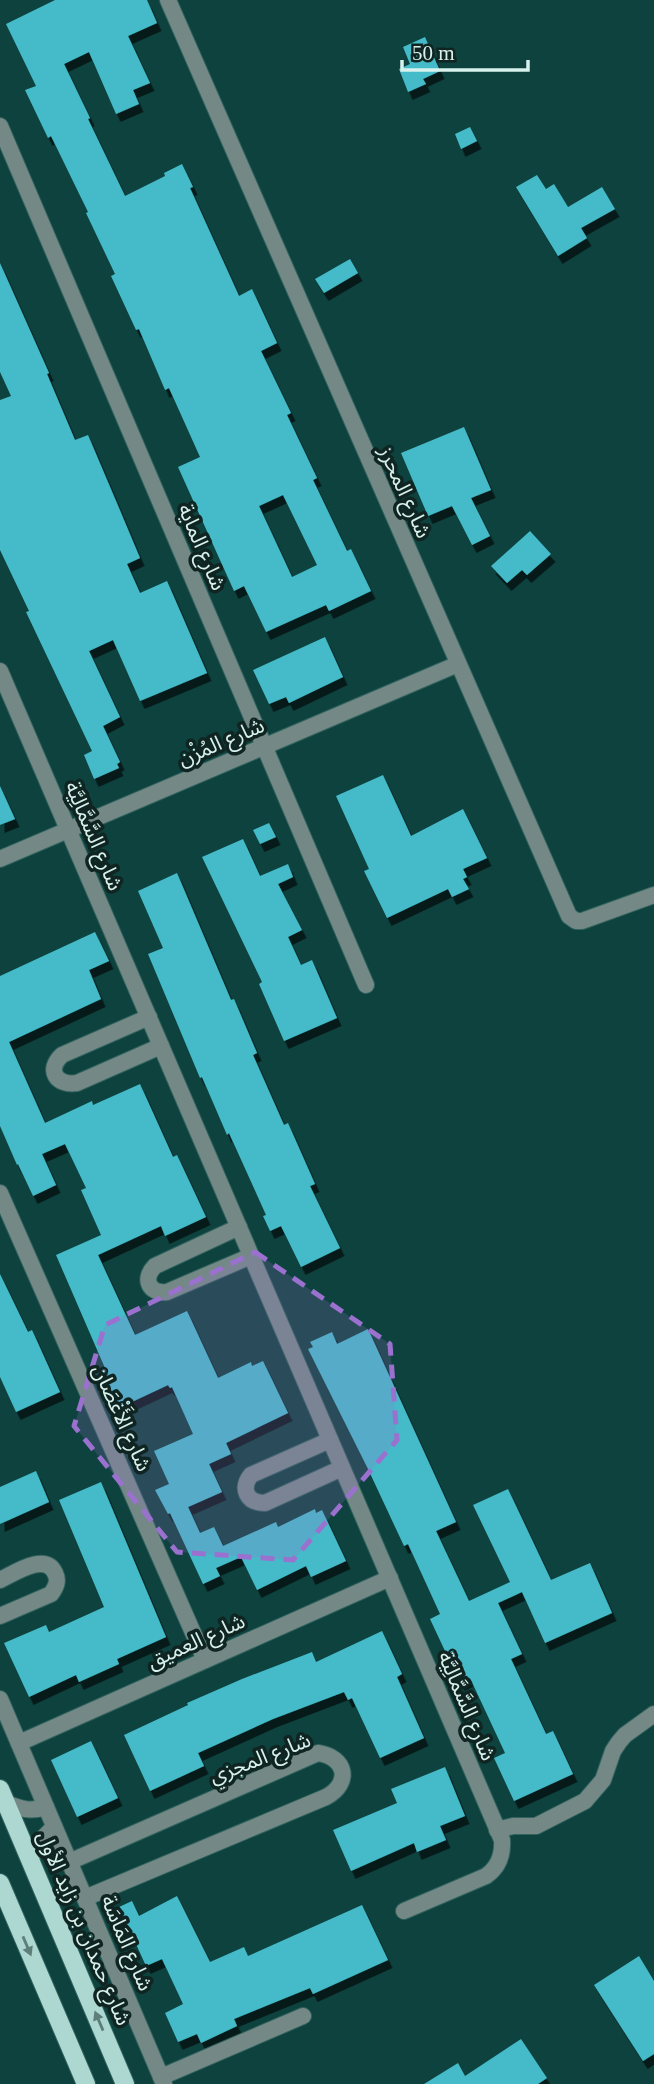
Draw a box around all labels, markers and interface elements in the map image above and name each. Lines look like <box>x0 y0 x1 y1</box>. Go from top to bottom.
scale bar <box>402 28 528 72</box>
text: 50 m <box>412 41 455 65</box>
street label: شارع المحرز <box>371 441 436 543</box>
street label: شارع الماية <box>170 500 231 595</box>
street label: شارع المُزْن <box>174 713 269 774</box>
street label: شارع السَّمَّالِيَّة <box>57 778 128 895</box>
street label: شارع الأَغْصَان <box>85 1359 159 1476</box>
street label: شارع العميق <box>143 1609 250 1676</box>
street label: شارع السَّمَّالِيَّة <box>430 1648 501 1765</box>
street label: شارع المجزي <box>206 1728 315 1792</box>
street label: شارع حمدان بن زايد الأول <box>29 1827 136 2030</box>
street label: شارع المَاسَة <box>93 1892 158 1996</box>
one-way arrow <box>21 1936 33 1956</box>
one-way arrow <box>93 2010 104 2031</box>

